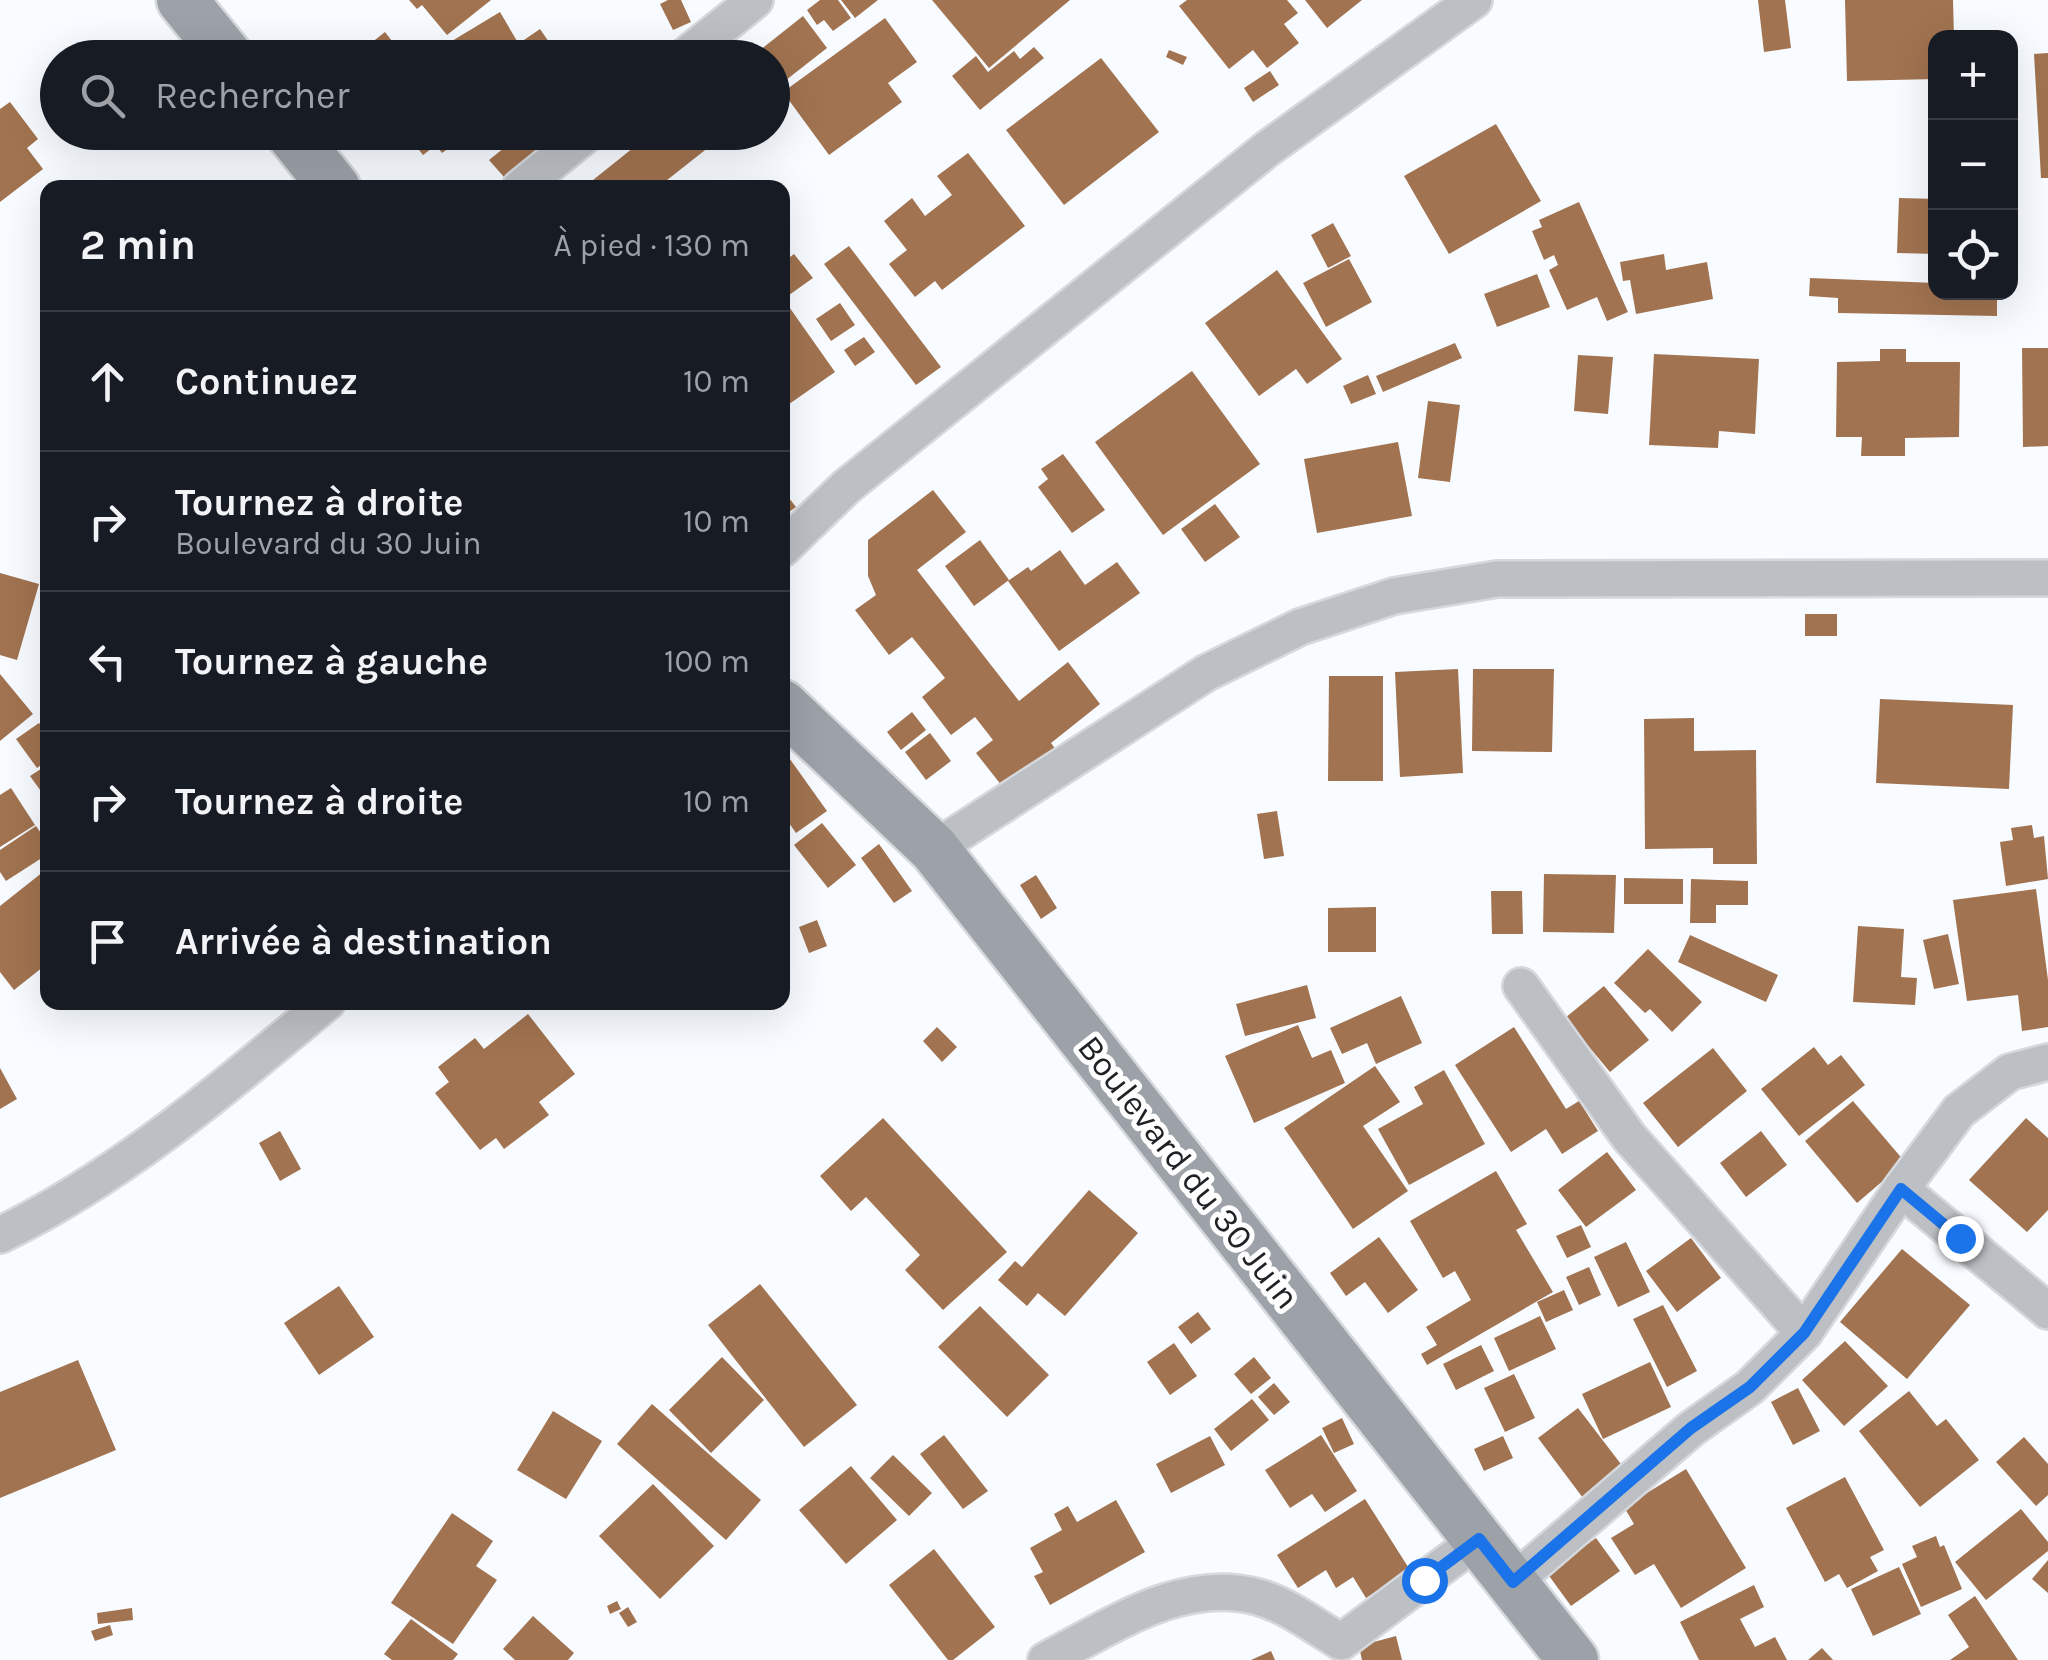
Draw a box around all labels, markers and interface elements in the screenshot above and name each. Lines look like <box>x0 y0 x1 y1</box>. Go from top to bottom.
map controls <box>1928 30 2018 300</box>
button: + <box>1928 30 2018 120</box>
search box <box>40 40 790 150</box>
icon: search <box>75 68 130 123</box>
text: Rechercher <box>155 73 349 118</box>
button: − <box>1928 120 2018 210</box>
button: locate <box>1928 210 2018 300</box>
text: 2 min <box>80 220 196 270</box>
text: À pied · 130 m <box>553 227 750 264</box>
icon: ahead <box>80 354 135 409</box>
text: Continuez <box>175 359 358 404</box>
text: 10 m <box>683 363 750 400</box>
text: Tournez à droite <box>175 480 463 525</box>
icon: right <box>80 494 135 549</box>
text: 10 m <box>683 503 750 540</box>
text: Boulevard du 30 Juin <box>175 525 482 562</box>
icon: left <box>80 634 135 689</box>
text: Tournez à gauche <box>175 639 488 684</box>
text: 100 m <box>664 643 750 680</box>
icon: right <box>80 774 135 829</box>
text: Tournez à droite <box>175 779 463 824</box>
text: 10 m <box>683 783 750 820</box>
icon: arrive <box>80 914 135 969</box>
text: Arrivée à destination <box>175 919 552 964</box>
street label: Boulevard du 30 Juin <box>1069 1028 1308 1317</box>
route end <box>1938 1216 1984 1262</box>
route start <box>1402 1558 1448 1604</box>

